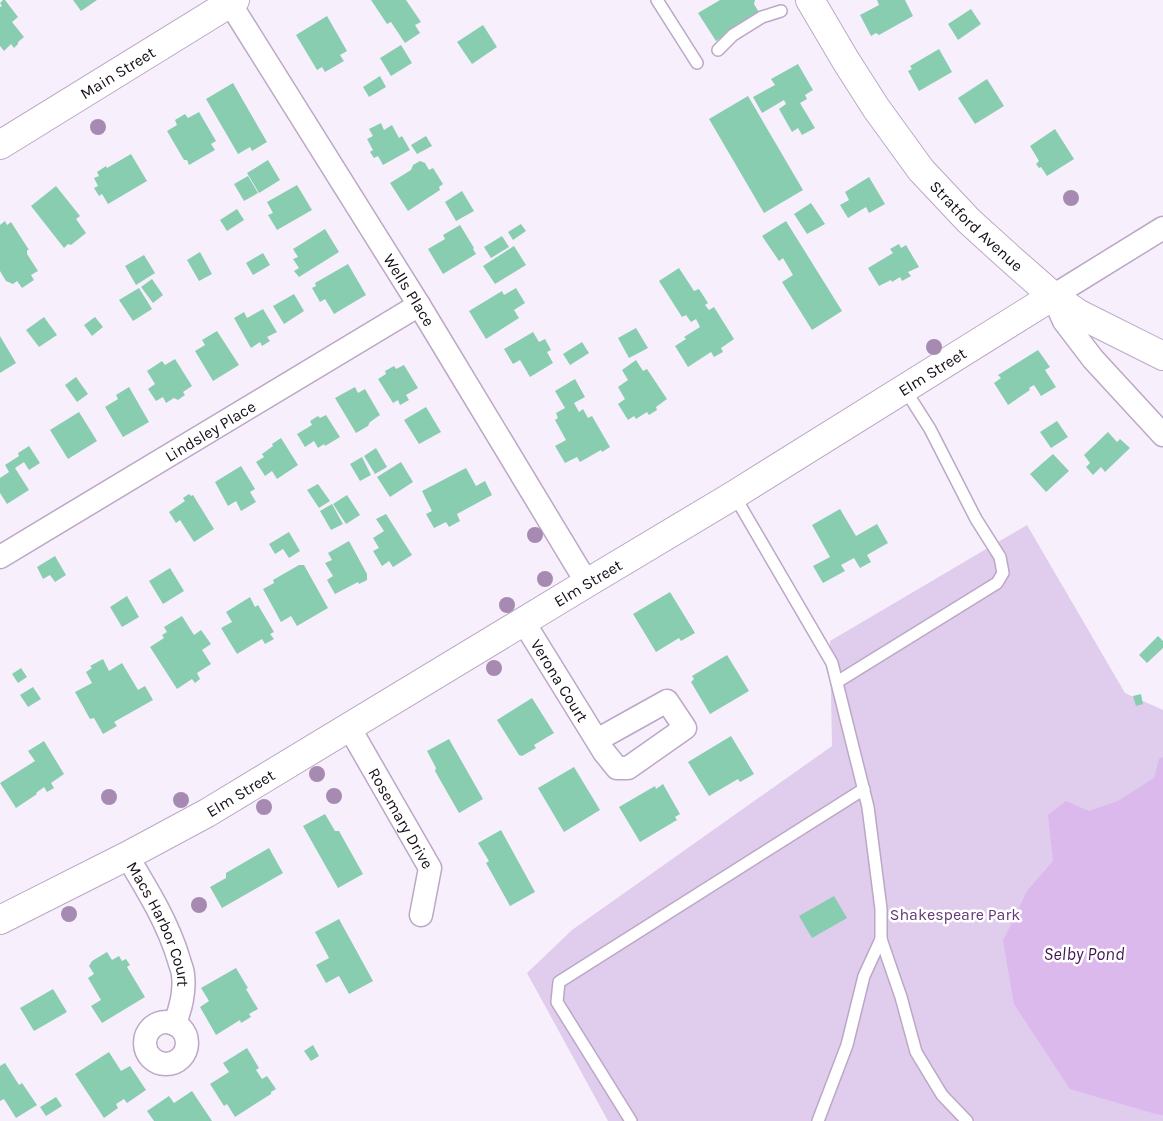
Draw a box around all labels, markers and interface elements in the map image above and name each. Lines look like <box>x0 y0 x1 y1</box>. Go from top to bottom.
street label: Main Street <box>77 43 159 103</box>
street label: Stratford Avenue <box>926 177 1027 275</box>
street label: Wells Place <box>379 250 439 330</box>
street label: Elm Street <box>895 344 970 400</box>
street label: Lindsley Place <box>161 397 259 466</box>
street label: Elm Street <box>550 555 626 611</box>
street label: Verona Court <box>527 636 592 726</box>
street label: Rosemary Drive <box>364 764 437 872</box>
street label: Elm Street <box>203 765 278 821</box>
street label: Macs Harbor Court <box>123 858 193 987</box>
park label: Shakespeare Park <box>890 905 1020 924</box>
water label: Selby Pond <box>1043 943 1125 965</box>

